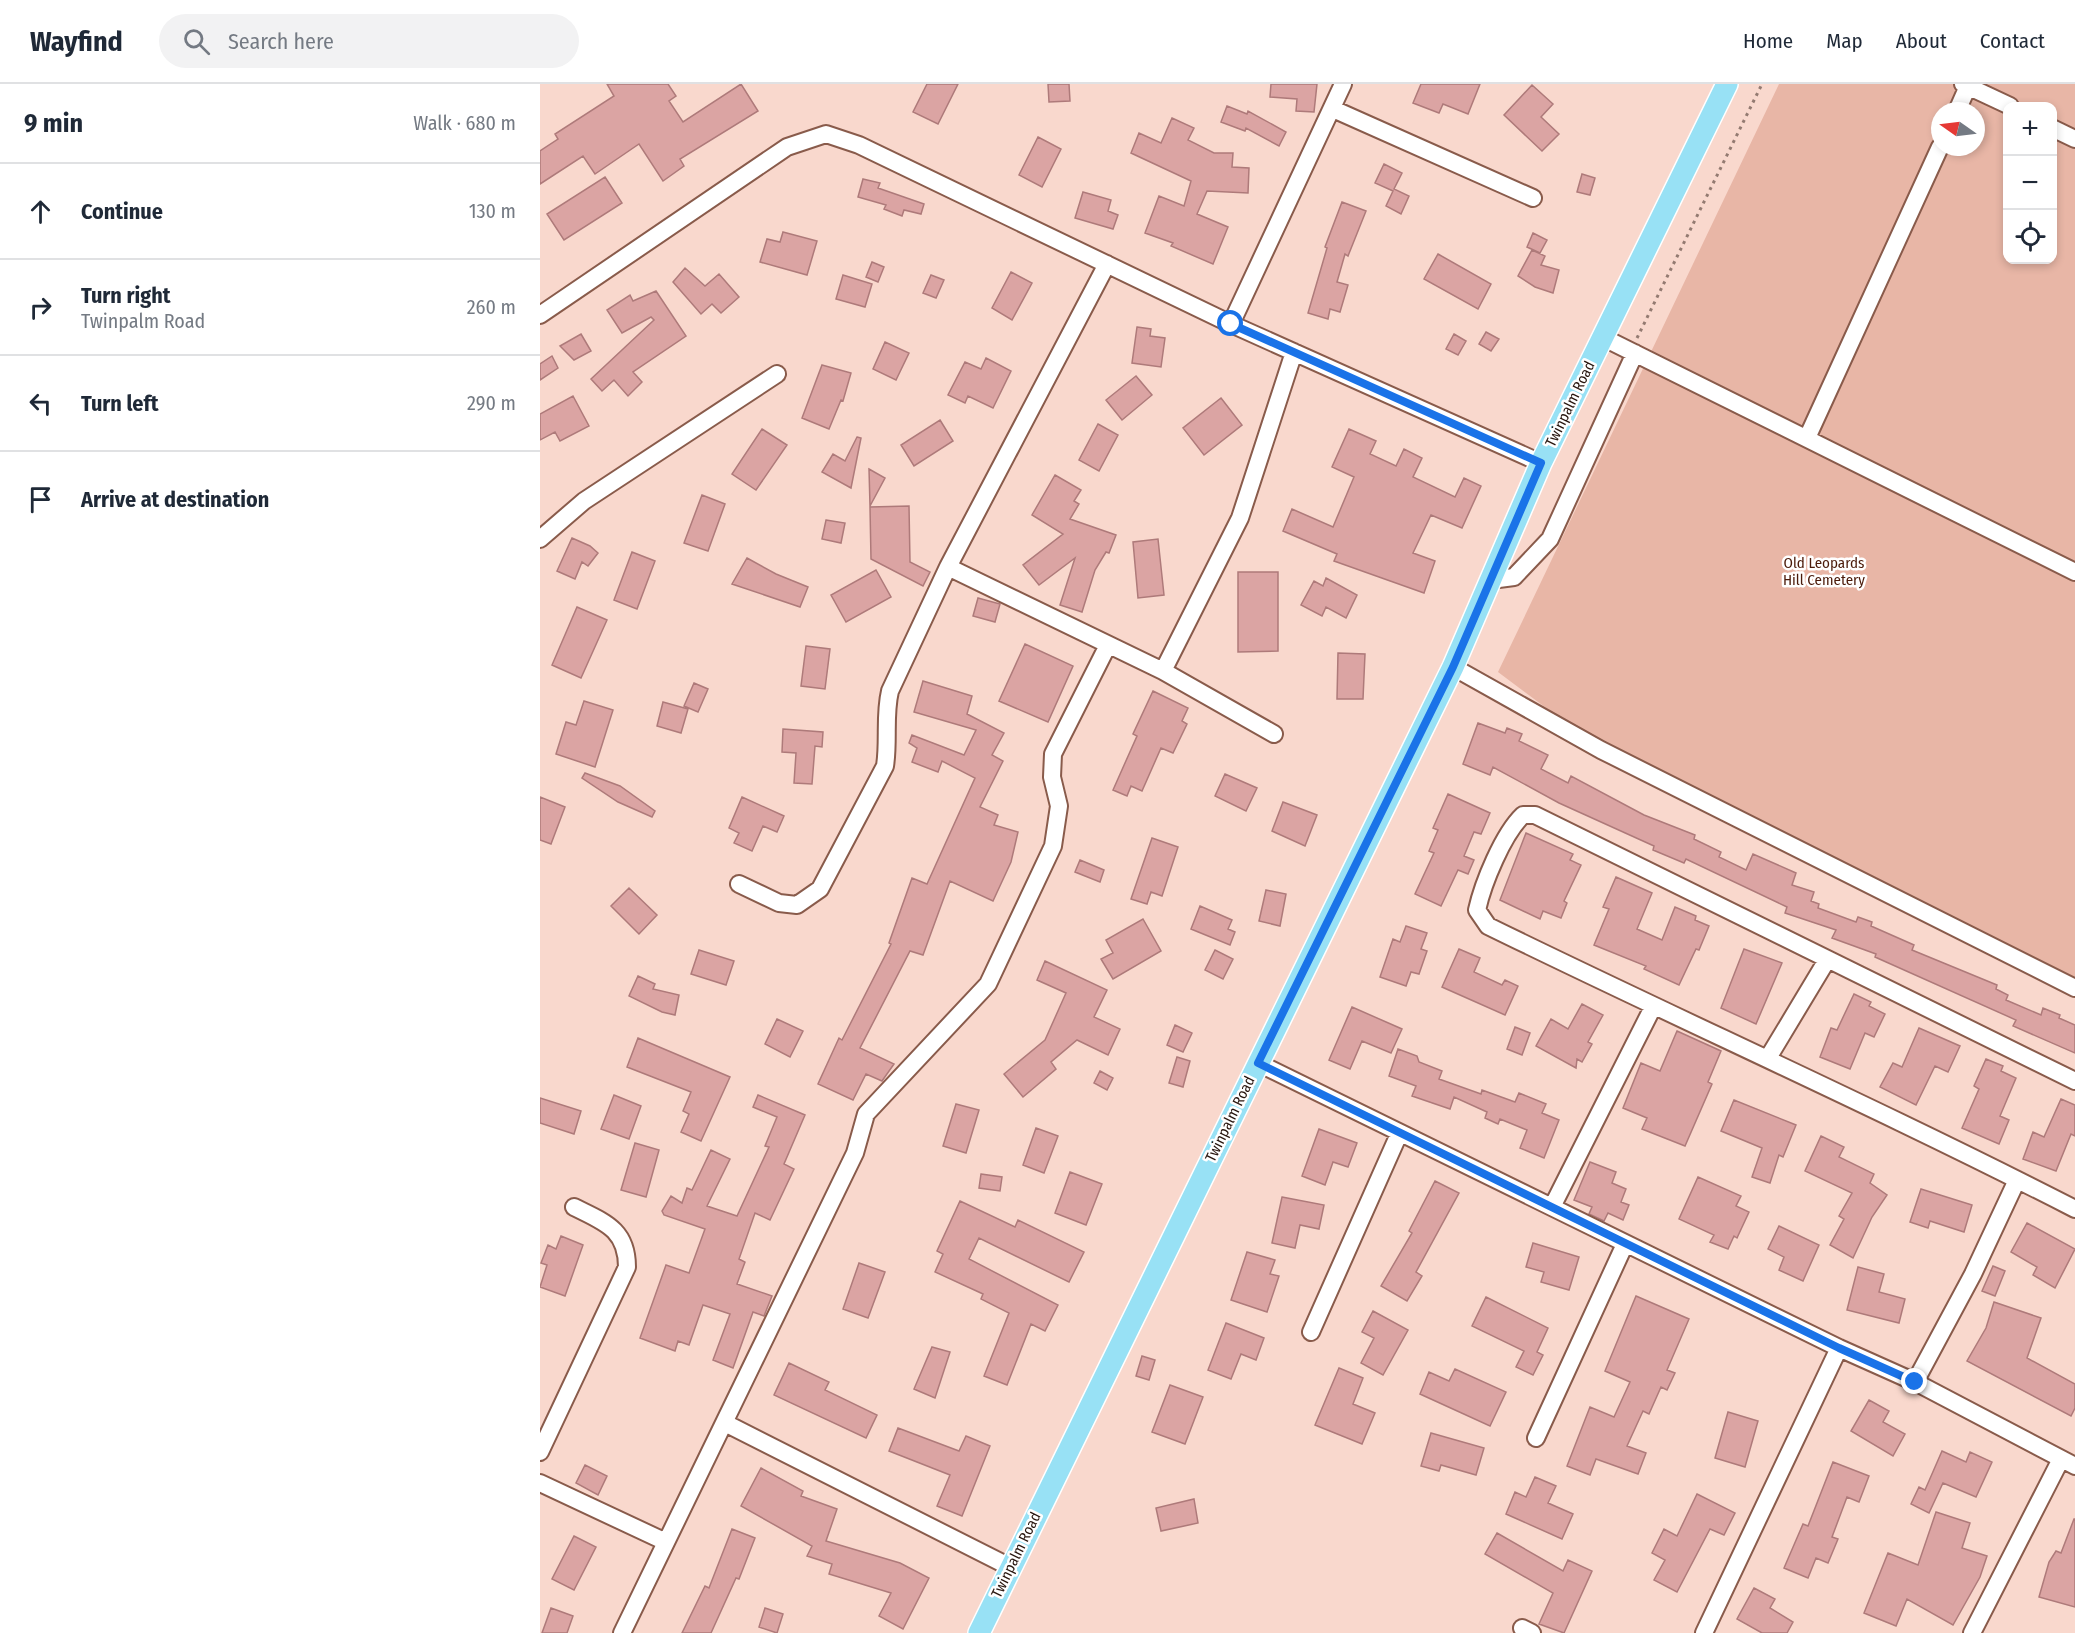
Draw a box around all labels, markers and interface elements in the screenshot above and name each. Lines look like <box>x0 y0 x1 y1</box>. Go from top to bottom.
search box <box>159 14 579 68</box>
text: Wayfind <box>30 25 123 58</box>
icon: search <box>180 25 213 58</box>
text: Search here <box>228 28 334 55</box>
text: Home <box>1743 28 1793 54</box>
text: Map <box>1826 28 1863 54</box>
text: About <box>1896 28 1947 54</box>
text: Contact <box>1980 28 2045 54</box>
north arrow <box>1931 102 1985 156</box>
map controls <box>2003 102 2057 264</box>
button: + <box>2003 102 2057 156</box>
text: 9 min <box>24 108 83 139</box>
text: Walk · 680 m <box>413 111 516 135</box>
button: − <box>2003 156 2057 210</box>
icon: ahead <box>24 195 57 228</box>
text: Continue <box>81 198 163 225</box>
text: 130 m <box>469 199 516 223</box>
button: locate <box>2003 210 2057 264</box>
text: Turn right <box>81 282 170 309</box>
icon: right <box>24 291 57 324</box>
text: 260 m <box>467 295 516 319</box>
text: Twinpalm Road <box>81 309 205 333</box>
route start <box>1217 310 1243 336</box>
street label: Twinpalm Road <box>1541 358 1599 450</box>
icon: left <box>24 387 57 420</box>
text: Turn left <box>81 390 159 417</box>
text: 290 m <box>467 391 516 415</box>
icon: arrive <box>24 483 57 516</box>
text: Arrive at destination <box>81 486 269 513</box>
park label: Old Leopards Hill Cemetery <box>1783 554 1865 589</box>
street label: Twinpalm Road <box>1201 1073 1259 1165</box>
route end <box>1901 1368 1927 1394</box>
street label: Twinpalm Road <box>987 1509 1045 1601</box>

